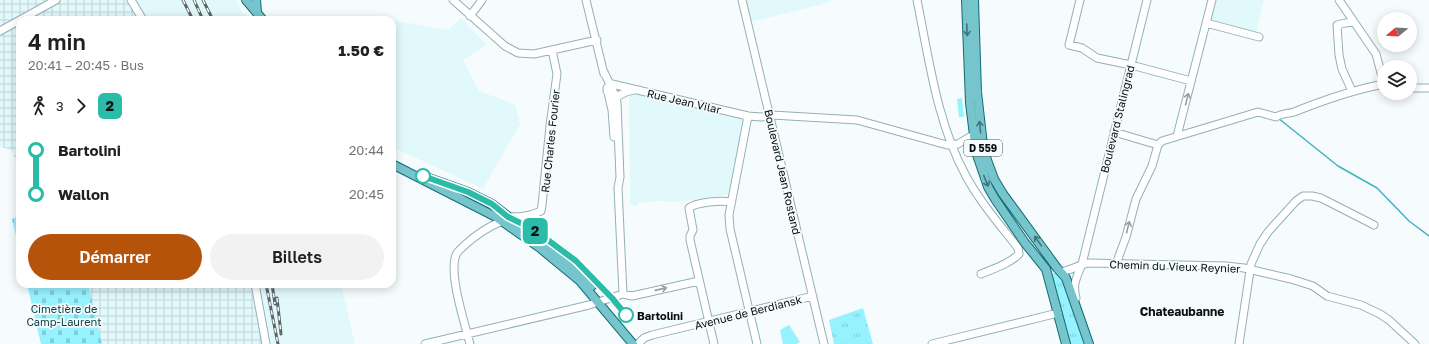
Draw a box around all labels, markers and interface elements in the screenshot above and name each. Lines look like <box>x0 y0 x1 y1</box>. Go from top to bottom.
north arrow <box>1377 12 1417 52</box>
map controls <box>1377 12 1417 100</box>
one-way arrow <box>964 23 971 36</box>
text: 4 min <box>28 28 86 55</box>
text: 1.50 € <box>338 41 384 59</box>
text: 20:41 – 20:45 · Bus <box>28 57 144 73</box>
button: layers <box>1377 60 1417 100</box>
street label: Boulevard Stalingrad <box>1097 64 1137 174</box>
street label: Rue Jean Vilar <box>646 86 723 116</box>
street label: Rue Charles Fourier <box>538 88 562 193</box>
one-way arrow <box>1184 92 1191 105</box>
icon: walk <box>28 95 50 117</box>
icon: forward <box>70 95 92 117</box>
text: 2 <box>106 97 114 114</box>
text: 3 <box>56 98 64 114</box>
street label: Boulevard Jean Rostand <box>762 108 804 236</box>
one-way arrow <box>977 121 984 134</box>
road number: D 559 <box>964 140 1002 156</box>
text: Bartolini <box>58 141 121 159</box>
text: 20:44 <box>349 142 384 158</box>
unlabelled marker <box>415 168 431 184</box>
one-way arrow <box>983 174 990 186</box>
text: Wallon <box>58 185 109 203</box>
text: 20:45 <box>349 186 384 202</box>
line badge: 2 <box>522 218 548 244</box>
one-way arrow <box>1125 221 1133 234</box>
text: 2 <box>531 222 539 239</box>
button: Démarrer <box>28 234 202 280</box>
button: Billets <box>210 234 384 280</box>
one-way arrow <box>1034 236 1042 247</box>
street label: Chemin du Vieux Reynier <box>1109 257 1242 275</box>
one-way arrow <box>654 285 667 293</box>
street label: Avenue de Berdiansk <box>693 292 803 332</box>
park label: Cimetière de Camp-Laurent <box>26 302 102 328</box>
district label: Chateaubanne <box>1140 304 1224 319</box>
marker: Bartolini <box>618 307 634 323</box>
place label: Bartolini <box>637 309 683 322</box>

